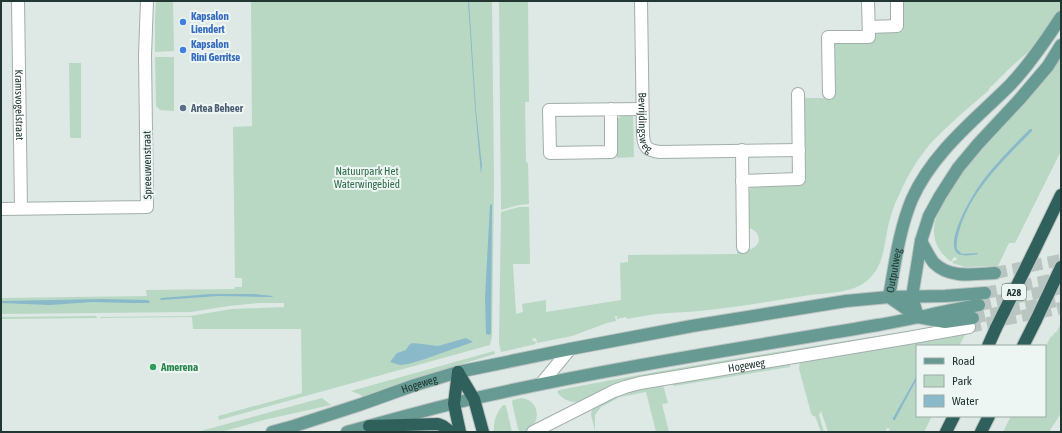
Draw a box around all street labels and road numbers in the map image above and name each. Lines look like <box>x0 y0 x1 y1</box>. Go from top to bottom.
street label: Kramsvogelstraat <box>13 69 26 141</box>
street label: Bevrijdingsweg <box>636 92 654 156</box>
street label: Spreeuwenstraat <box>140 131 154 199</box>
street label: Outputweg <box>884 247 904 294</box>
road number: A28 <box>1002 284 1026 300</box>
street label: Hogeweg <box>727 356 766 374</box>
street label: Hogeweg <box>400 373 439 395</box>

